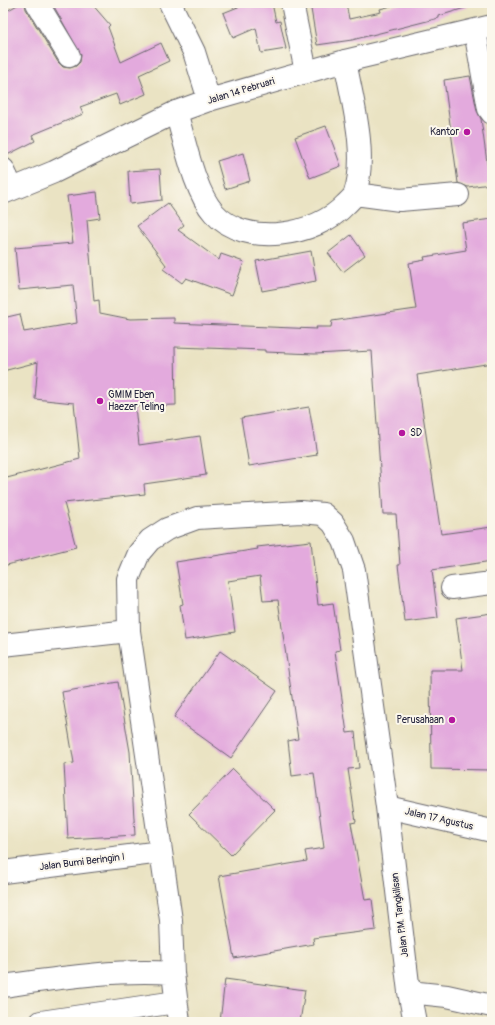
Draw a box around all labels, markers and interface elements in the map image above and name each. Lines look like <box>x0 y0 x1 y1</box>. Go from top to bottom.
street label: Jalan 14 Pebruari <box>206 75 276 107</box>
place label: Kantor <box>430 126 459 138</box>
marker: Kantor <box>462 127 472 137</box>
place label: GMIM Eben Haezer Teling <box>108 389 164 413</box>
marker: GMIM Eben Haezer Teling <box>95 396 105 406</box>
place label: SD <box>410 427 422 439</box>
marker: SD <box>397 428 407 438</box>
place label: Perusahaan <box>396 714 444 726</box>
marker: Perusahaan <box>447 715 457 725</box>
street label: Jalan 17 Agustus <box>404 805 475 833</box>
street label: Jalan Bumi Beringin I <box>39 851 125 873</box>
street label: Jalan P.M. Tangkilisan <box>389 872 411 958</box>

